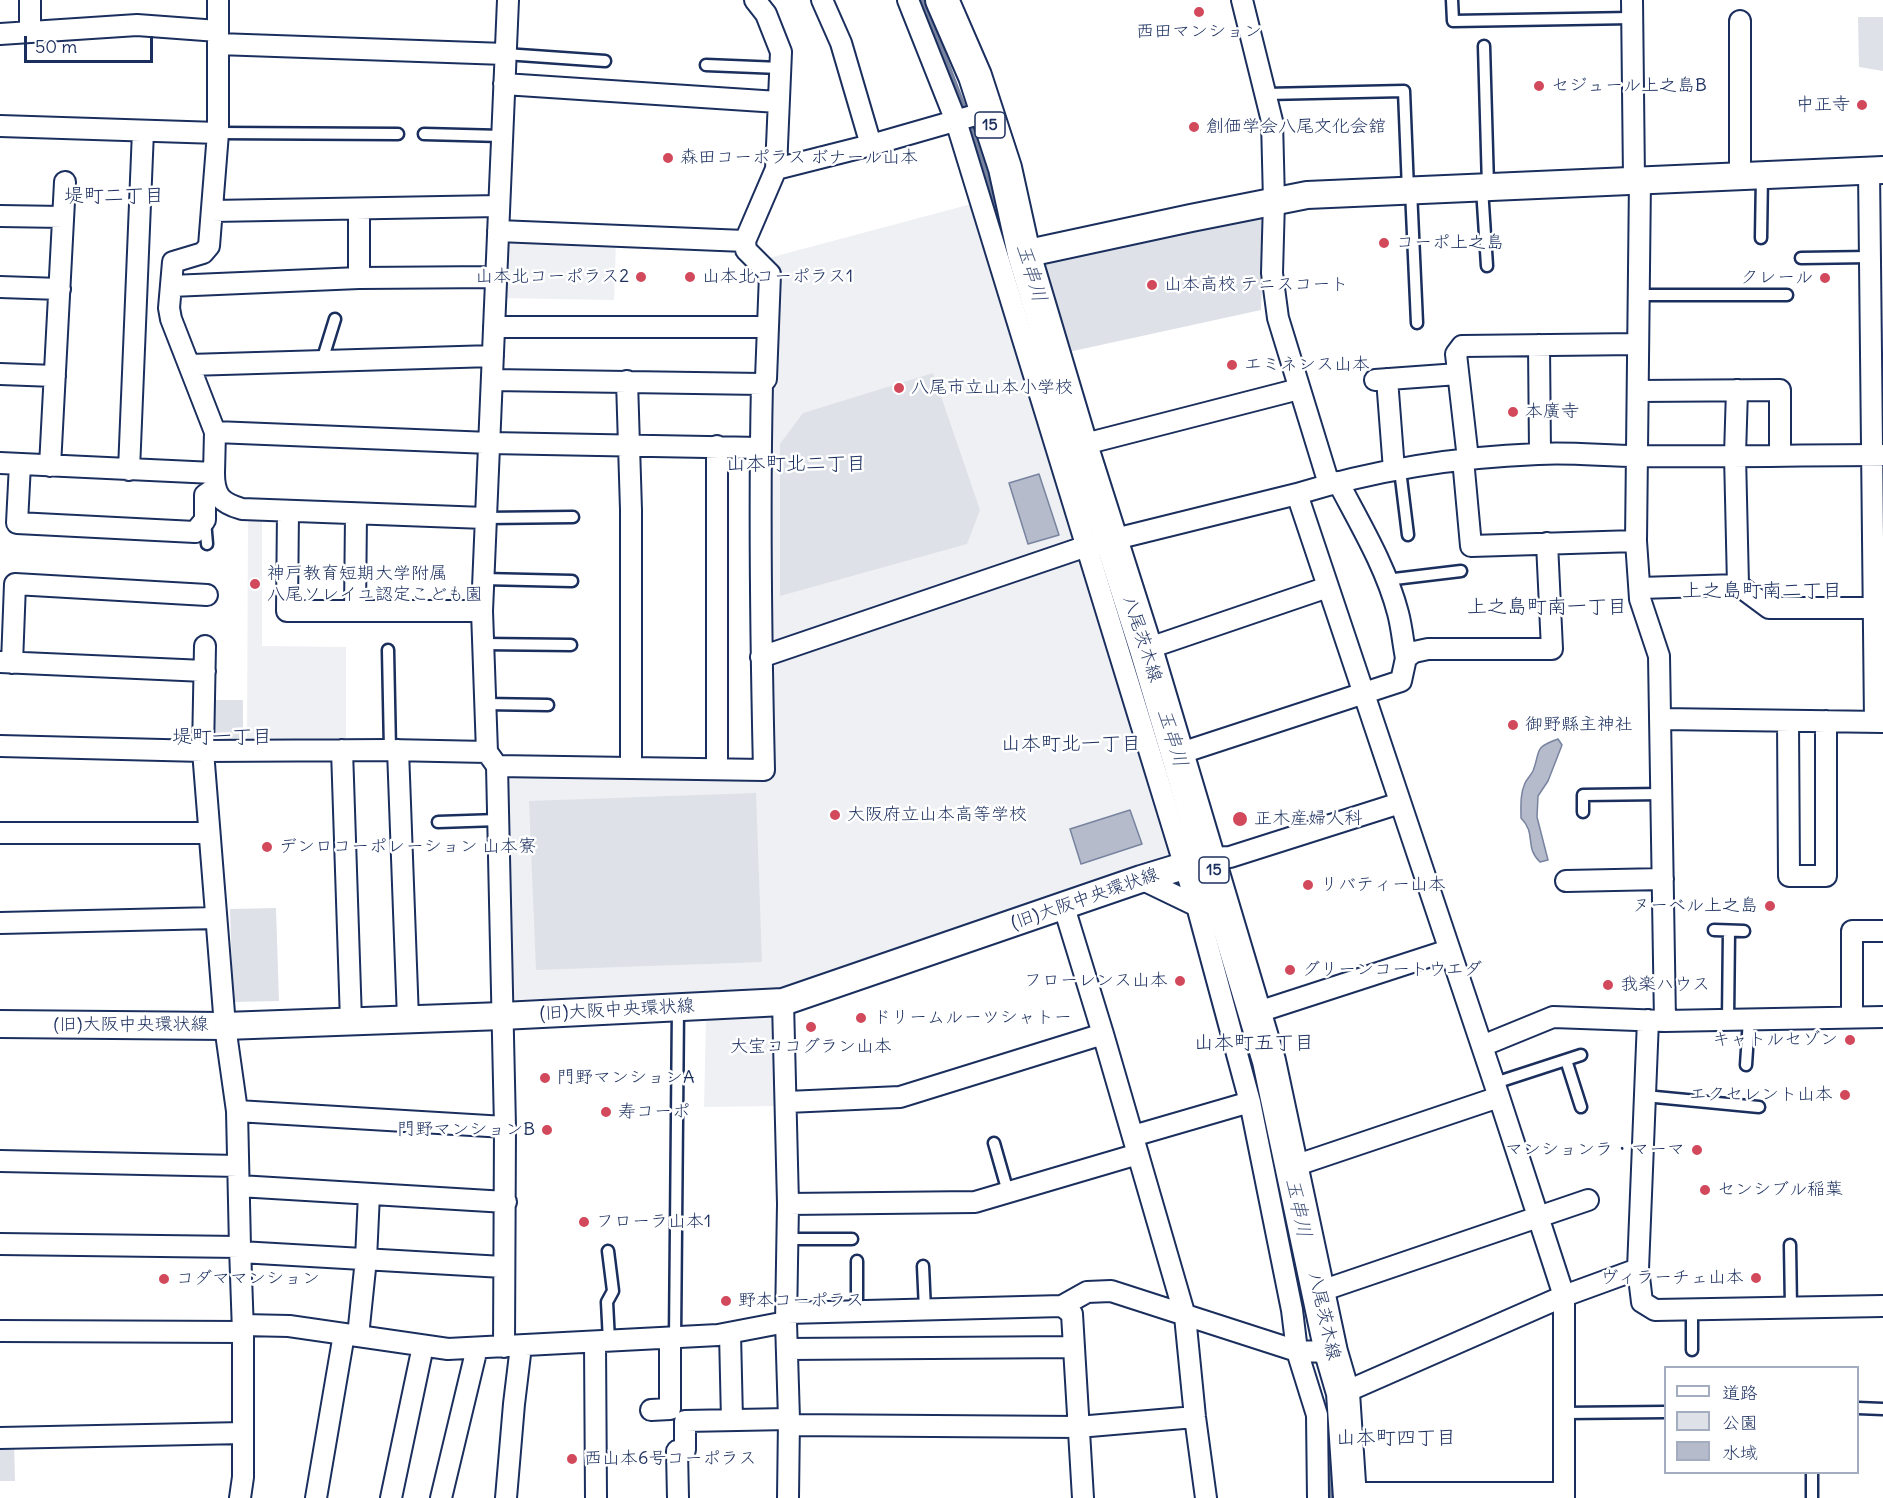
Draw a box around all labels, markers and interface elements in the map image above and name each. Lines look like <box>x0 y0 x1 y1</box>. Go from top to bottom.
marker: 西田マンション <box>1192 5 1206 19</box>
place label: 西田マンション <box>1136 21 1262 43</box>
scale bar <box>27 24 156 62</box>
text: 50 m <box>35 35 77 58</box>
place label: セジュール上之島B <box>1551 75 1707 97</box>
marker: セジュール上之島B <box>1532 79 1546 93</box>
place label: 中正寺 <box>1796 94 1850 116</box>
marker: 中正寺 <box>1855 98 1869 112</box>
road number: 15 <box>975 112 1005 138</box>
place label: 創価学会八尾文化会舘 <box>1206 116 1386 138</box>
marker: 創価学会八尾文化会舘 <box>1187 120 1201 134</box>
place label: 森田コーポラス ボナール山本 <box>680 147 918 169</box>
marker: 森田コーポラス ボナール山本 <box>661 151 675 165</box>
district label: 堤町二丁目 <box>64 184 164 208</box>
place label: コーポ上之島 <box>1396 232 1504 254</box>
marker: コーポ上之島 <box>1377 236 1391 250</box>
water label: 玉串川 <box>1011 241 1051 305</box>
place label: 山本北コーポラス2 <box>475 266 629 288</box>
place label: 山本北コーポラス1 <box>702 266 853 288</box>
place label: クレール <box>1740 267 1813 289</box>
marker: 山本北コーポラス2 <box>634 270 648 284</box>
marker: 山本北コーポラス1 <box>683 270 697 284</box>
marker: クレール <box>1818 271 1832 285</box>
place label: 山本高校 テニスコート <box>1164 274 1348 296</box>
marker: 山本高校 テニスコート <box>1145 278 1159 292</box>
place label: エミネンス山本 <box>1244 354 1370 376</box>
marker: エミネンス山本 <box>1225 358 1239 372</box>
place label: 八尾市立山本小学校 <box>911 377 1073 399</box>
marker: 八尾市立山本小学校 <box>892 381 906 395</box>
place label: 本廣寺 <box>1525 401 1579 423</box>
marker: 本廣寺 <box>1506 405 1520 419</box>
district label: 山本町北二丁目 <box>726 452 866 476</box>
place label: 神戸教育短期大学附属 八尾ソレイユ認定こども園 <box>267 563 483 606</box>
marker: 神戸教育短期大学附属 八尾ソレイユ認定こども園 <box>248 577 262 591</box>
district label: 上之島町南二丁目 <box>1682 579 1842 603</box>
street label: 八尾茨木線 <box>1118 593 1166 685</box>
district label: 上之島町南一丁目 <box>1467 595 1627 619</box>
water label: 玉串川 <box>1152 706 1192 770</box>
place label: 御野縣主神社 <box>1525 714 1633 736</box>
marker: 御野縣主神社 <box>1506 718 1520 732</box>
district label: 堤町一丁目 <box>172 725 272 749</box>
district label: 山本町北一丁目 <box>1001 732 1141 756</box>
place label: 大阪府立山本高等学校 <box>847 804 1027 826</box>
marker: 大阪府立山本高等学校 <box>828 808 842 822</box>
place label: 正木産婦人科 <box>1254 808 1362 830</box>
marker: 正木産婦人科 <box>1231 810 1249 828</box>
place label: デンロコーポレーション 山本寮 <box>279 836 536 858</box>
marker: デンロコーポレーション 山本寮 <box>260 840 274 854</box>
road number: 15 <box>1199 857 1229 883</box>
street label: (旧)大阪中央環状線 <box>1008 864 1162 934</box>
place label: リバティー山本 <box>1320 874 1446 896</box>
marker: リバティー山本 <box>1301 878 1315 892</box>
place label: ヌーベル上之島 <box>1632 895 1758 917</box>
marker: ヌーベル上之島 <box>1763 899 1777 913</box>
place label: グリーンコートウエダ <box>1302 959 1482 981</box>
marker: グリーンコートウエダ <box>1283 963 1297 977</box>
place label: フローレンス山本 <box>1024 970 1168 992</box>
marker: フローレンス山本 <box>1173 974 1187 988</box>
place label: 我楽ハウス <box>1620 974 1710 996</box>
marker: 我楽ハウス <box>1601 978 1615 992</box>
street label: (旧)大阪中央環状線 <box>539 995 695 1025</box>
place label: ドリームルーツシャトー <box>873 1007 1072 1029</box>
marker: ドリームルーツシャトー <box>854 1011 868 1025</box>
street label: (旧)大阪中央環状線 <box>54 1014 208 1036</box>
marker: 大宝ココグラン山本 <box>804 1020 818 1034</box>
place label: キャトルセゾン <box>1712 1029 1838 1051</box>
district label: 山本町五丁目 <box>1194 1031 1314 1055</box>
marker: キャトルセゾン <box>1843 1033 1857 1047</box>
place label: 大宝ココグラン山本 <box>730 1036 892 1058</box>
place label: 門野マンションA <box>557 1067 695 1089</box>
marker: 門野マンションA <box>538 1071 552 1085</box>
place label: エクセレント山本 <box>1689 1084 1833 1106</box>
marker: エクセレント山本 <box>1838 1088 1852 1102</box>
place label: 寿コーポ <box>618 1101 690 1123</box>
marker: 寿コーポ <box>599 1105 613 1119</box>
place label: 門野マンションB <box>397 1119 535 1141</box>
marker: 門野マンションB <box>540 1123 554 1137</box>
place label: マンションラ・マーマ <box>1505 1139 1685 1161</box>
marker: マンションラ・マーマ <box>1690 1143 1704 1157</box>
water label: 玉串川 <box>1280 1176 1316 1240</box>
place label: センシブル稲葉 <box>1717 1179 1843 1201</box>
marker: センシブル稲葉 <box>1698 1183 1712 1197</box>
place label: フローラ山本1 <box>596 1211 711 1233</box>
marker: フローラ山本1 <box>577 1215 591 1229</box>
place label: ヴィラーチェ山本 <box>1600 1267 1744 1289</box>
place label: コダママンション <box>176 1268 320 1290</box>
street label: 八尾茨木線 <box>1303 1270 1345 1362</box>
marker: ヴィラーチェ山本 <box>1749 1271 1763 1285</box>
marker: コダママンション <box>157 1272 171 1286</box>
place label: 野本コーポラス <box>738 1290 864 1312</box>
marker: 野本コーポラス <box>719 1294 733 1308</box>
legend <box>1664 1366 1859 1474</box>
text: 道路 <box>1722 1381 1758 1404</box>
text: 公園 <box>1722 1411 1758 1434</box>
district label: 山本町四丁目 <box>1336 1426 1456 1450</box>
text: 水域 <box>1722 1441 1758 1464</box>
place label: 西山本6号コーポラス <box>584 1448 756 1470</box>
marker: 西山本6号コーポラス <box>565 1452 579 1466</box>

